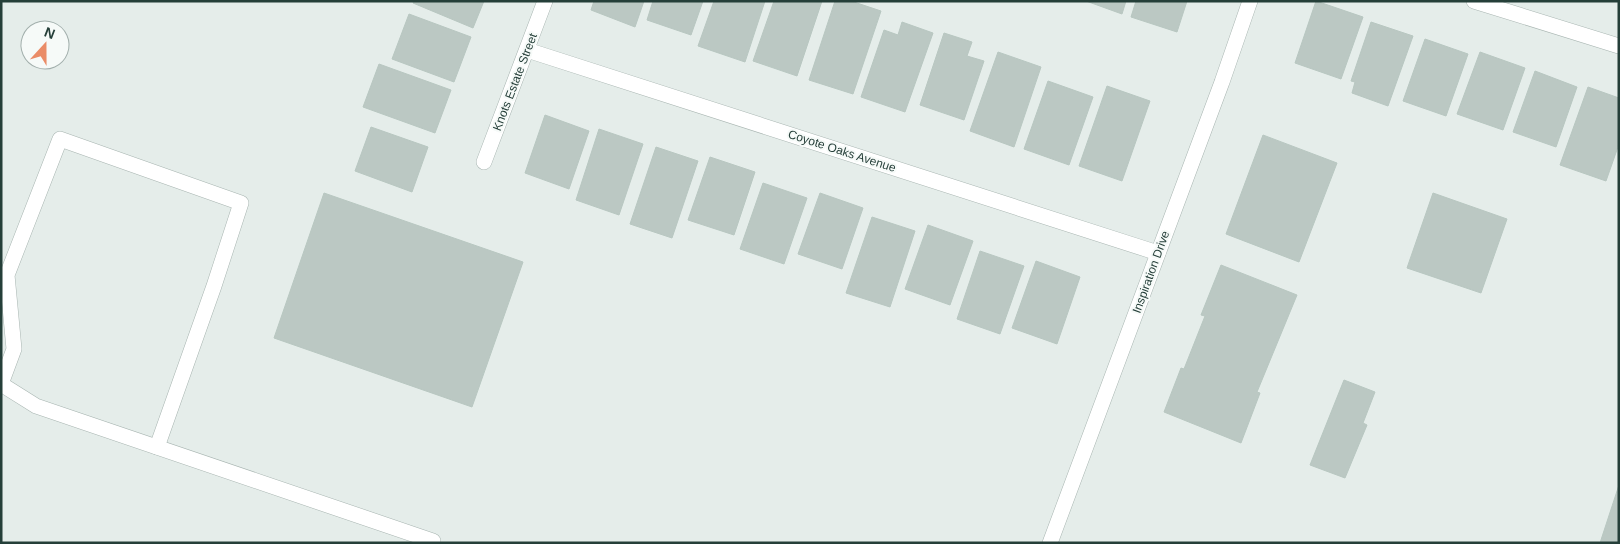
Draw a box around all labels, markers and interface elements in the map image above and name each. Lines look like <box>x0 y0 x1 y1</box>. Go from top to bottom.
north arrow <box>20 20 70 70</box>
text: N <box>42 24 57 42</box>
street label: Knots Estate Street <box>490 31 540 133</box>
street label: Coyote Oaks Avenue <box>786 127 898 175</box>
street label: Inspiration Drive <box>1130 229 1173 315</box>

